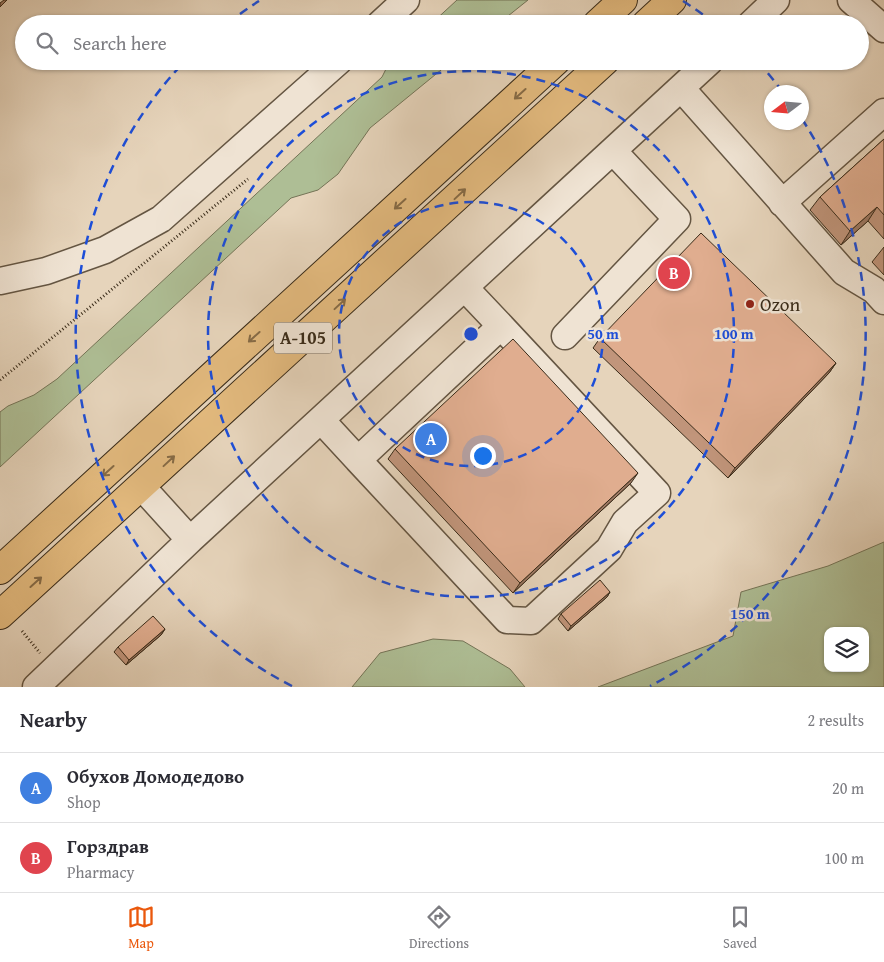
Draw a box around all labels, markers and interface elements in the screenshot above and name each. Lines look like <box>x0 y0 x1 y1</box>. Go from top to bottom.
search box <box>15 15 869 70</box>
icon: search <box>33 29 61 57</box>
text: Search here <box>73 29 167 57</box>
north arrow <box>764 85 809 130</box>
one-way arrow <box>513 88 526 100</box>
one-way arrow <box>454 188 467 200</box>
one-way arrow <box>393 198 406 210</box>
pin: B <box>658 254 690 292</box>
place label: Ozon <box>760 290 801 318</box>
one-way arrow <box>334 298 347 310</box>
marker: Ozon <box>744 298 756 310</box>
road number: А-105 <box>274 322 332 353</box>
text: 50 m <box>587 323 619 344</box>
text: 100 m <box>714 323 754 344</box>
centre of rings <box>462 325 480 343</box>
one-way arrow <box>248 331 261 343</box>
pin: A <box>415 420 447 458</box>
your location <box>470 443 496 469</box>
one-way arrow <box>163 455 175 467</box>
one-way arrow <box>102 465 115 476</box>
one-way arrow <box>30 576 43 588</box>
text: 150 m <box>730 603 770 624</box>
map controls <box>824 627 869 672</box>
button: layers <box>824 627 869 672</box>
text: Nearby <box>20 704 87 735</box>
text: 2 results <box>807 708 864 732</box>
text: Обухов Домодедово <box>67 762 244 790</box>
text: A <box>31 776 41 800</box>
text: 20 m <box>832 776 864 800</box>
text: Shop <box>67 790 101 814</box>
text: Горздрав <box>67 832 149 860</box>
text: B <box>31 846 41 870</box>
text: 100 m <box>824 846 864 870</box>
text: Pharmacy <box>67 860 134 884</box>
tab: Map <box>127 903 155 953</box>
tab: Directions <box>409 903 469 953</box>
tab: Saved <box>723 903 757 953</box>

